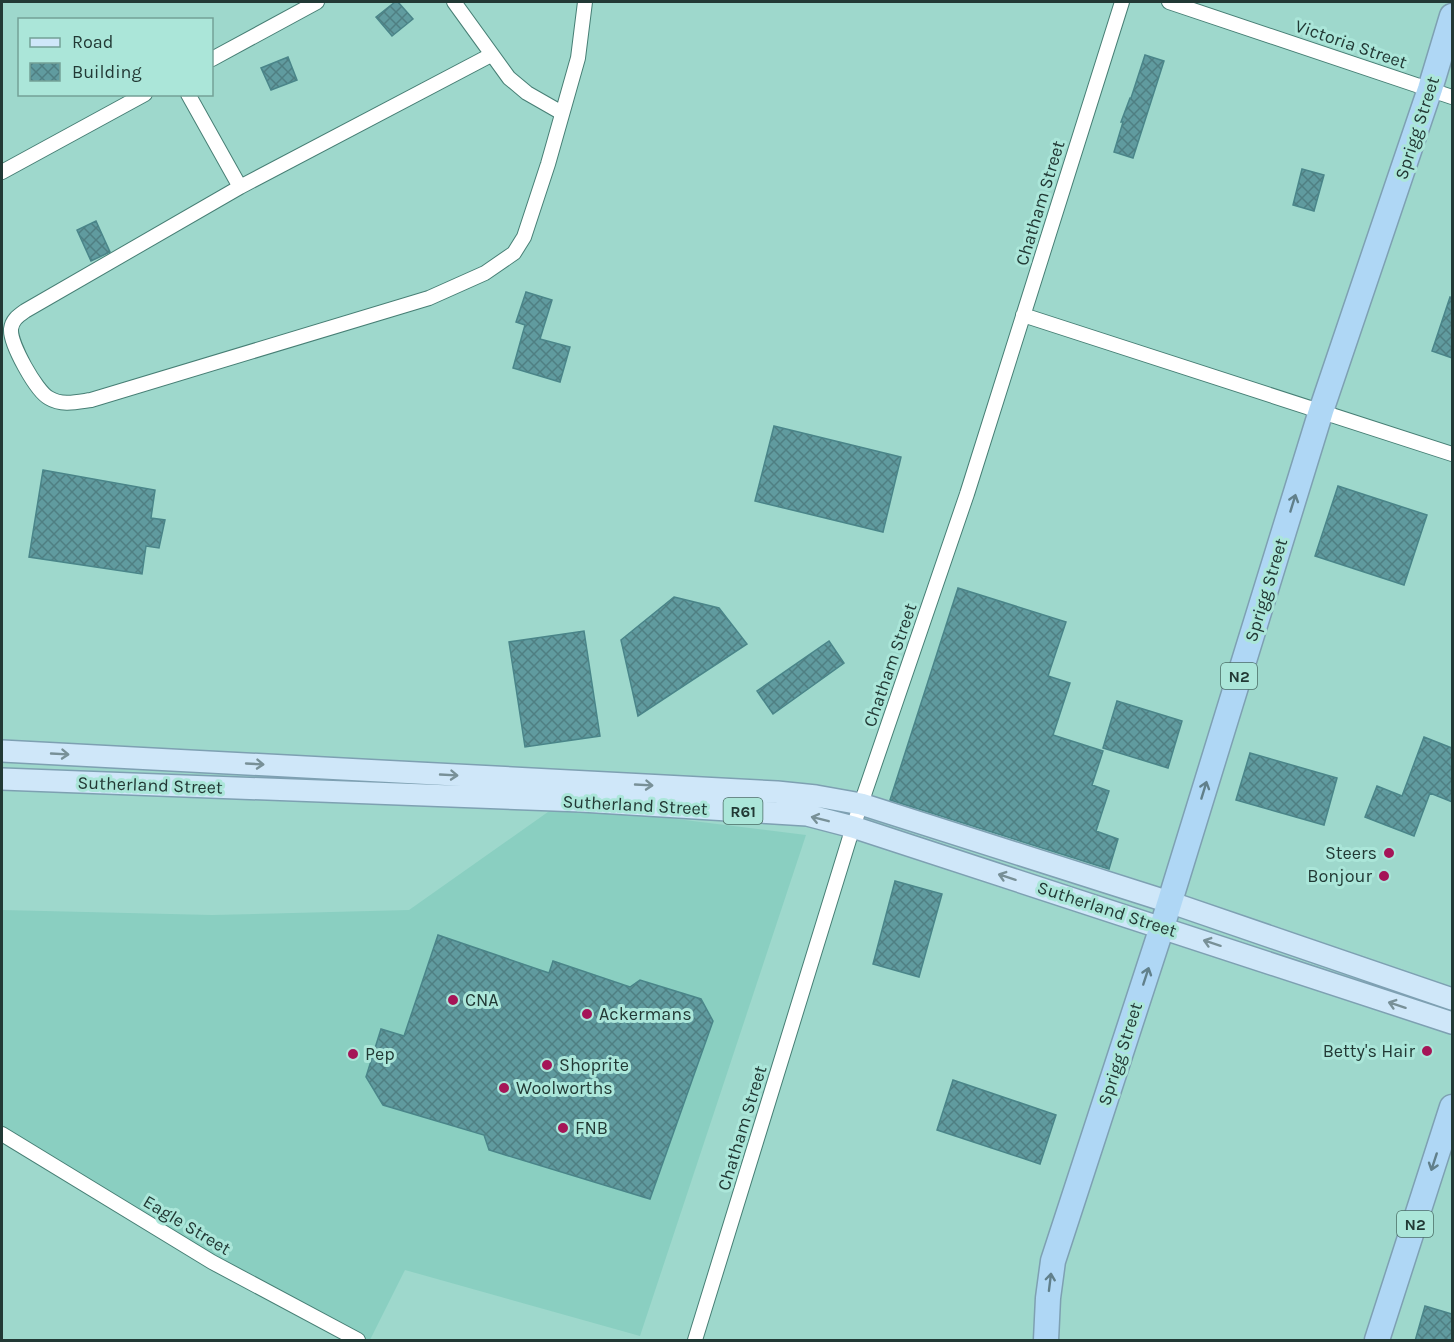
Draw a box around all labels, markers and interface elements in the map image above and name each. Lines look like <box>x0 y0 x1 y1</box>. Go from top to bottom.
street label: Victoria Street <box>1292 15 1410 73</box>
legend <box>18 18 213 96</box>
text: Road <box>72 31 113 53</box>
text: Building <box>72 61 142 83</box>
street label: Sprigg Street <box>1390 73 1444 182</box>
street label: Chatham Street <box>1010 137 1070 268</box>
one-way arrow <box>1288 494 1299 513</box>
street label: Sprigg Street <box>1240 535 1292 645</box>
street label: Chatham Street <box>858 600 922 730</box>
road number: N2 <box>1221 663 1257 689</box>
one-way arrow <box>49 749 69 760</box>
one-way arrow <box>244 759 264 770</box>
one-way arrow <box>439 769 459 780</box>
street label: Sutherland Street <box>77 771 223 799</box>
one-way arrow <box>634 780 654 791</box>
one-way arrow <box>1199 781 1210 800</box>
street label: Sutherland Street <box>562 790 708 820</box>
road number: R61 <box>724 798 762 824</box>
one-way arrow <box>811 812 830 824</box>
place label: Steers <box>1325 842 1377 864</box>
marker: Steers <box>1382 846 1396 860</box>
place label: Bonjour <box>1307 865 1372 887</box>
marker: Bonjour <box>1377 869 1391 883</box>
one-way arrow <box>998 870 1017 881</box>
street label: Sutherland Street <box>1034 876 1180 942</box>
one-way arrow <box>1203 937 1222 948</box>
one-way arrow <box>1141 967 1152 986</box>
place label: CNA <box>465 989 499 1011</box>
marker: CNA <box>446 993 460 1007</box>
street label: Sprigg Street <box>1093 999 1147 1108</box>
one-way arrow <box>1388 999 1407 1010</box>
place label: Ackermans <box>599 1003 692 1025</box>
marker: Ackermans <box>580 1007 594 1021</box>
place label: Betty's Hair <box>1323 1040 1415 1062</box>
place label: Pep <box>365 1043 395 1065</box>
marker: Betty's Hair <box>1420 1044 1434 1058</box>
marker: Pep <box>346 1047 360 1061</box>
place label: Shoprite <box>559 1054 629 1076</box>
marker: Shoprite <box>540 1058 554 1072</box>
street label: Chatham Street <box>712 1062 772 1193</box>
place label: Woolworths <box>516 1077 613 1099</box>
marker: Woolworths <box>497 1081 511 1095</box>
place label: FNB <box>575 1117 608 1139</box>
marker: FNB <box>556 1121 570 1135</box>
one-way arrow <box>1428 1152 1439 1171</box>
street label: Eagle Street <box>139 1190 235 1260</box>
road number: N2 <box>1397 1211 1433 1237</box>
one-way arrow <box>1045 1273 1056 1293</box>

